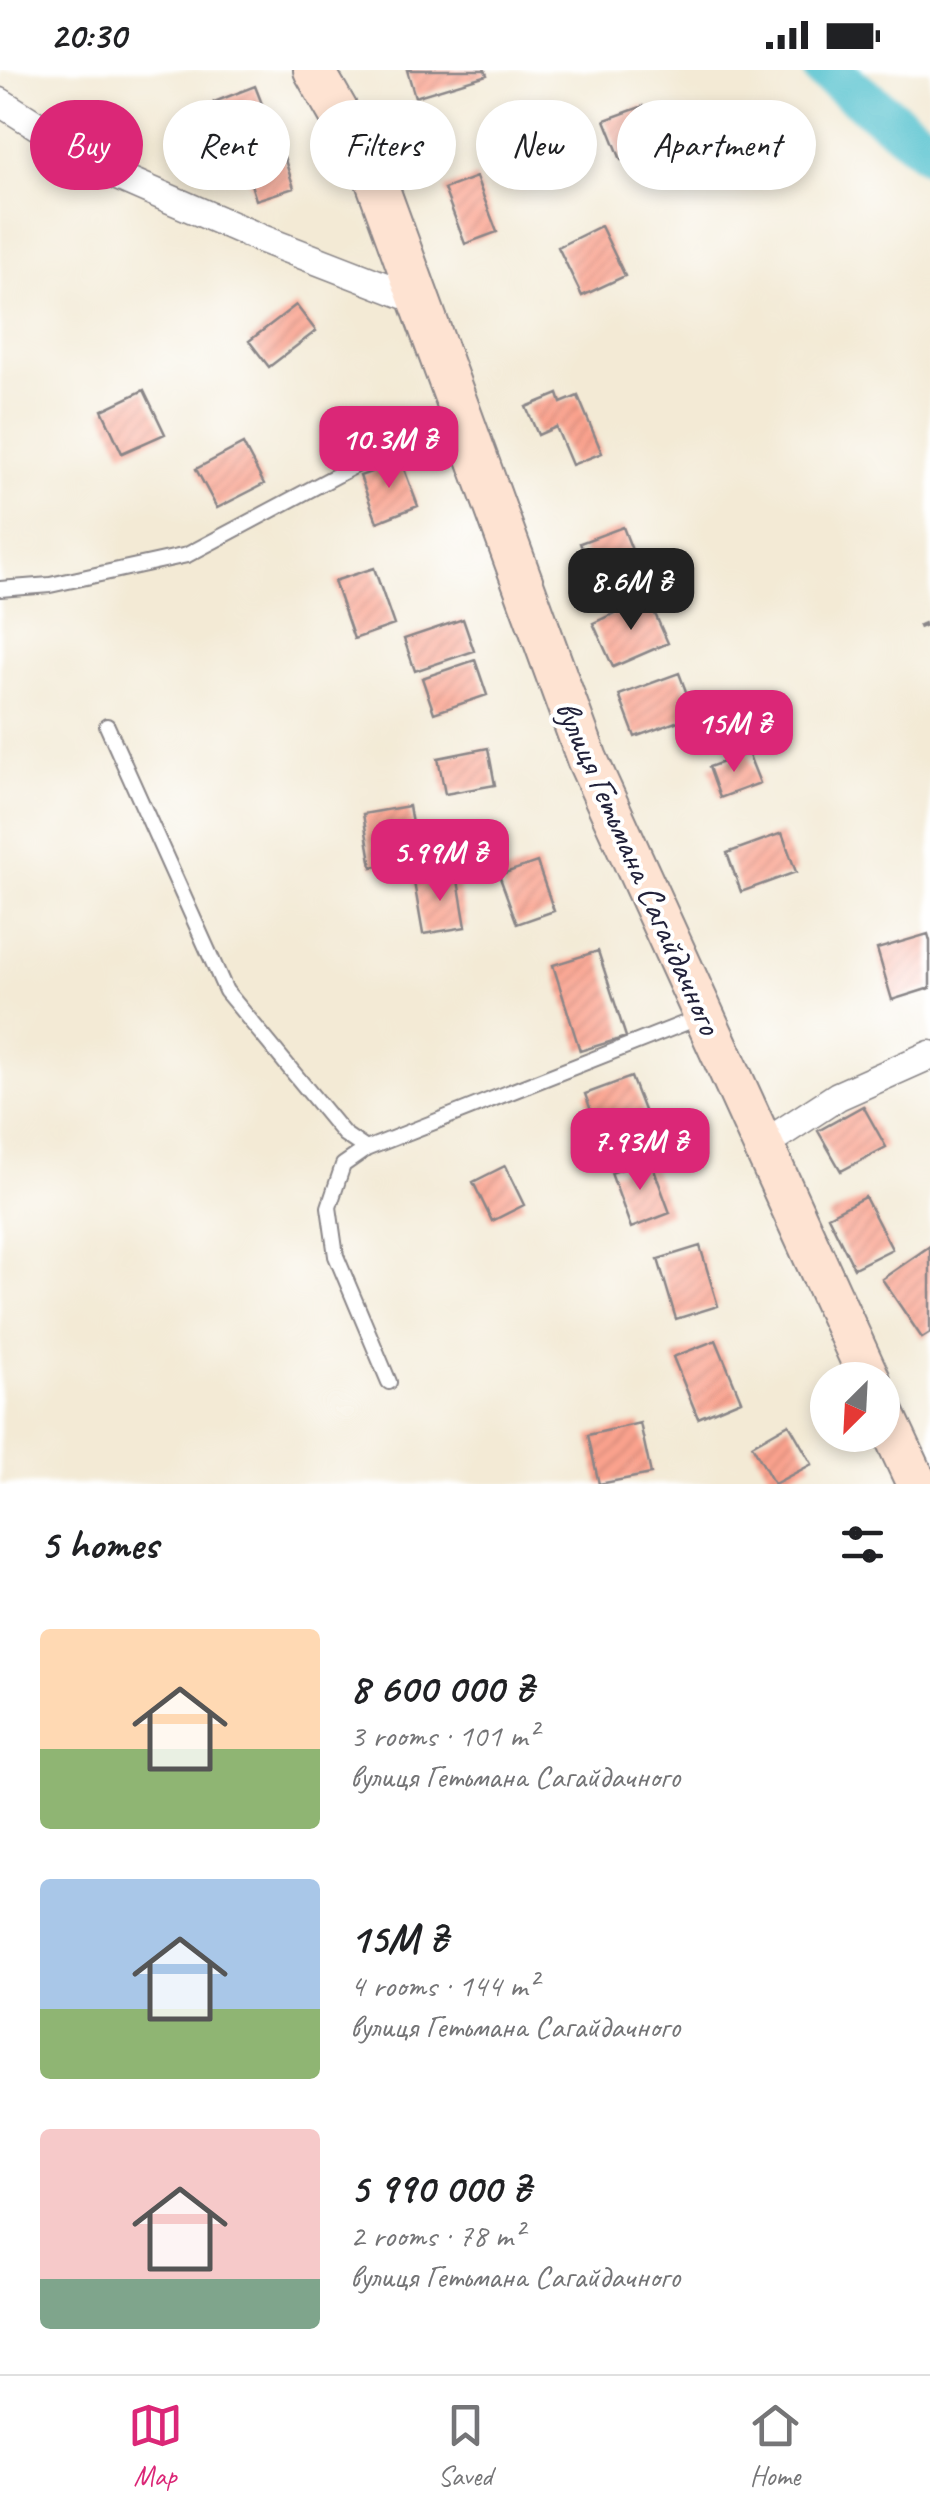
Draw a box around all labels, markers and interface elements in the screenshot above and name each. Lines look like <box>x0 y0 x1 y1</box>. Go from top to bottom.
text: 20:30 <box>50 12 126 59</box>
chip: Buy <box>30 100 143 190</box>
chip: Rent <box>163 100 290 190</box>
chip: Filters <box>310 100 456 190</box>
chip: New <box>476 100 597 190</box>
chip: Apartment <box>617 100 816 190</box>
pin: 10.3M ₴ <box>297 406 481 491</box>
text: 10.3M ₴ <box>341 418 437 459</box>
pin: 8.6M ₴ <box>550 548 712 633</box>
text: 8.6M ₴ <box>590 560 672 601</box>
pin: 15M ₴ <box>664 690 804 775</box>
street label: вулиця Гетьмана Сагайдачного <box>545 693 733 1043</box>
text: 15M ₴ <box>697 702 771 743</box>
pin: 5.99M ₴ <box>348 819 532 904</box>
text: 5.99M ₴ <box>393 831 487 872</box>
pin: 7.93M ₴ <box>548 1108 732 1193</box>
text: 7.93M ₴ <box>593 1120 687 1161</box>
north arrow <box>810 1362 900 1452</box>
map controls <box>810 1362 900 1452</box>
icon: filters <box>835 1517 890 1572</box>
text: 5 homes <box>40 1518 158 1571</box>
text: 8 600 000 ₴ <box>350 1662 533 1715</box>
icon: home <box>120 1669 240 1789</box>
text: 3 rooms · 101 m² <box>350 1715 537 1756</box>
text: вулиця Гетьмана Сагайдачного <box>350 1756 680 1797</box>
text: 15M ₴ <box>350 1912 447 1965</box>
icon: home <box>120 1919 240 2039</box>
text: 4 rooms · 144 m² <box>350 1965 537 2006</box>
text: вулиця Гетьмана Сагайдачного <box>350 2006 680 2047</box>
text: 5 990 000 ₴ <box>350 2162 530 2215</box>
icon: home <box>120 2169 240 2289</box>
text: 2 rooms · 78 m² <box>350 2215 523 2256</box>
text: вулиця Гетьмана Сагайдачного <box>350 2256 680 2297</box>
tab: Map <box>128 2398 183 2493</box>
tab: Saved <box>438 2398 493 2493</box>
tab: Home <box>748 2398 803 2493</box>

